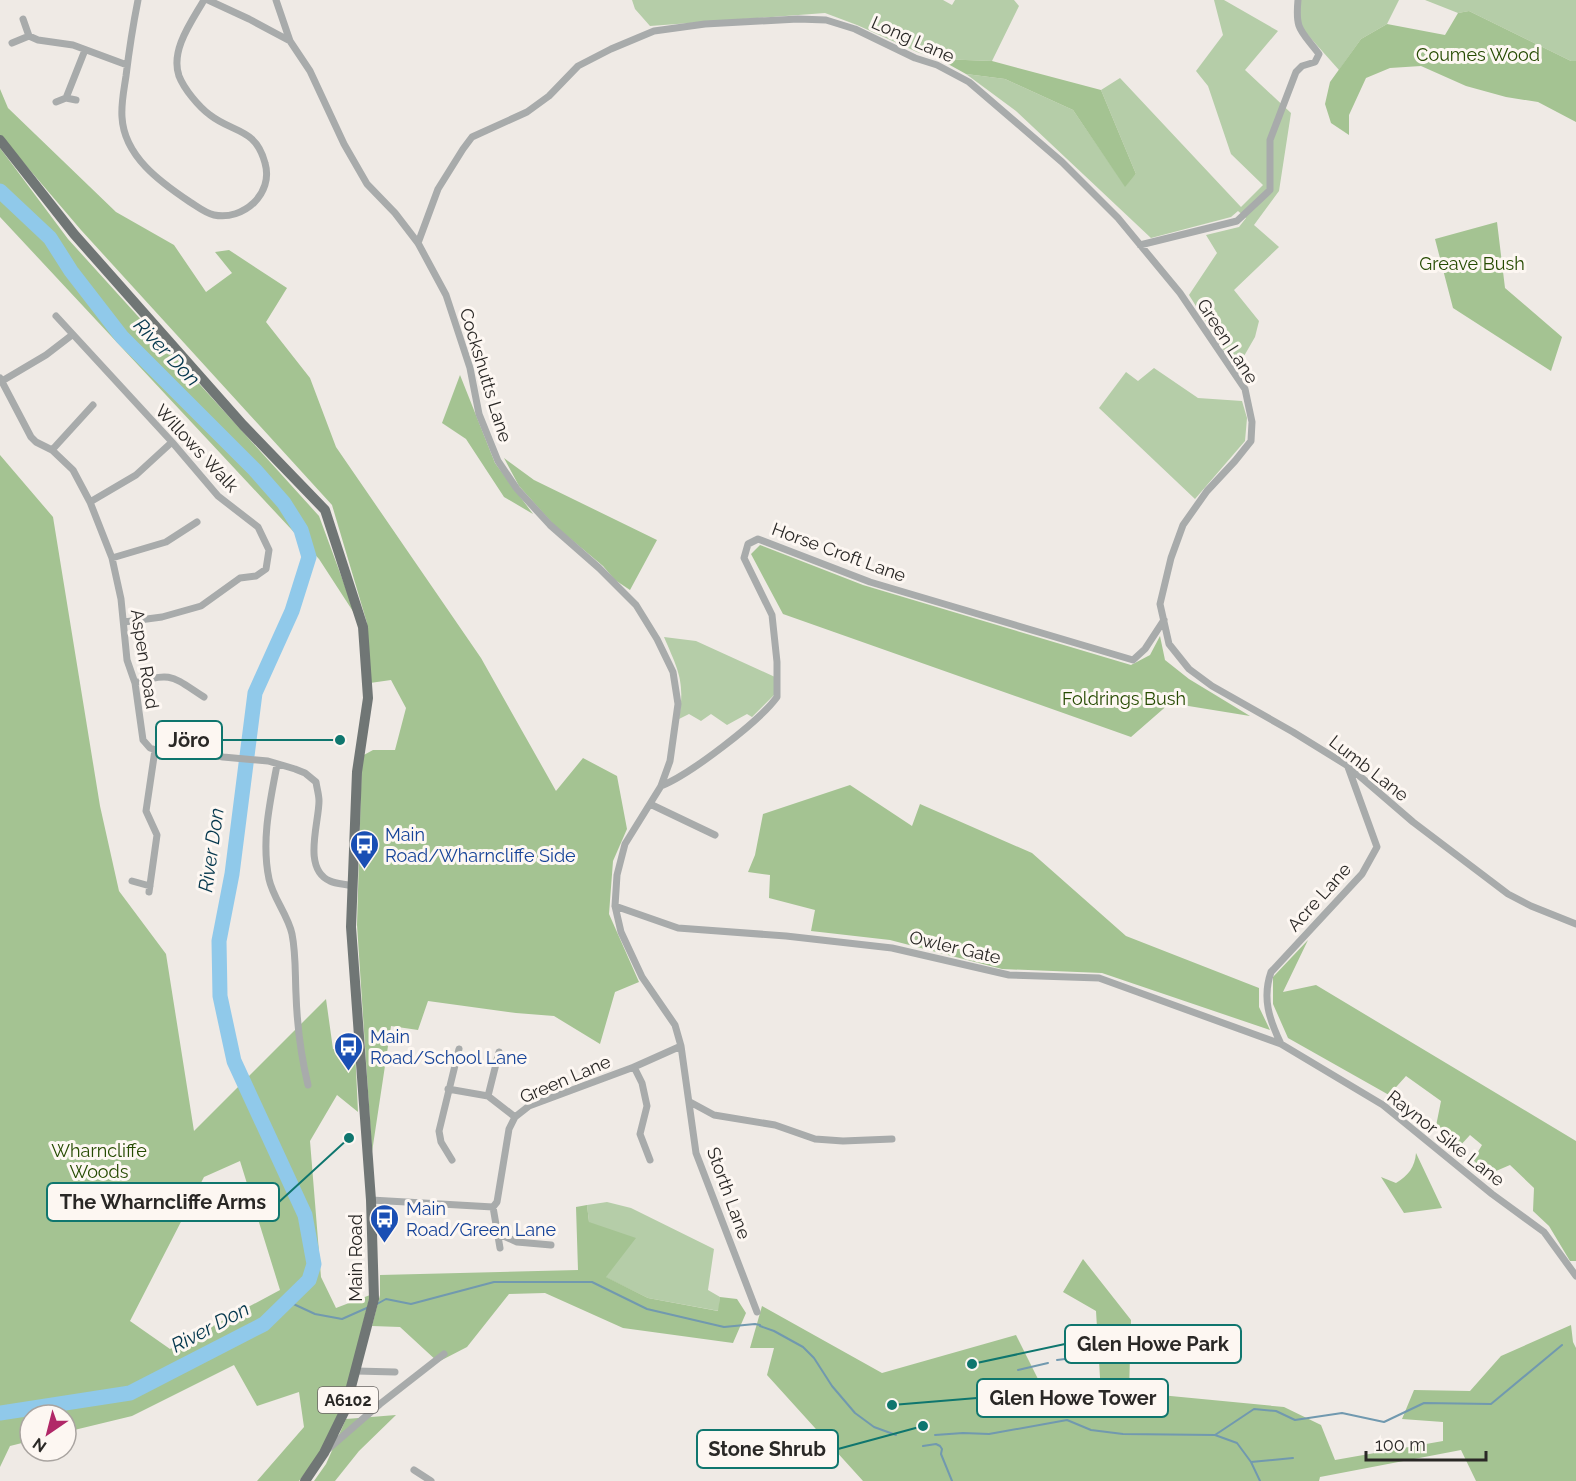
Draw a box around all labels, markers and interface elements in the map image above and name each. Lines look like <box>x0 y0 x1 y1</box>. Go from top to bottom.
street label: Long Lane <box>868 11 958 67</box>
park label: Coumes Wood <box>1416 44 1540 65</box>
park label: Greave Bush <box>1419 253 1525 274</box>
street label: Green Lane <box>1193 295 1263 388</box>
street label: Cockshutts Lane <box>456 305 516 445</box>
water label: River Don <box>129 313 205 391</box>
street label: Willows Walk <box>151 400 243 496</box>
street label: Horse Croft Lane <box>769 518 909 586</box>
street label: Aspen Road <box>127 608 163 710</box>
park label: Foldrings Bush <box>1062 688 1186 709</box>
callout: Jöro <box>156 721 222 759</box>
text: Jöro <box>168 728 210 752</box>
street label: Lumb Lane <box>1325 731 1413 806</box>
water label: River Don <box>193 806 229 894</box>
place label: Main Road/Wharncliffe Side <box>385 824 576 866</box>
bus stop icon: Main Road/Wharncliffe Side <box>348 828 380 870</box>
street label: Acre Lane <box>1283 858 1355 935</box>
street label: Owler Gate <box>907 926 1003 968</box>
place label: Main Road/School Lane <box>370 1026 528 1068</box>
bus stop icon: Main Road/School Lane <box>333 1030 365 1072</box>
street label: Green Lane <box>516 1050 614 1108</box>
street label: Raynor Sike Lane <box>1383 1086 1509 1191</box>
park label: Wharncliffe Woods <box>51 1140 147 1182</box>
street label: Storth Lane <box>703 1144 755 1242</box>
callout: The Wharncliffe Arms <box>47 1183 279 1221</box>
text: The Wharncliffe Arms <box>60 1190 266 1214</box>
place label: Main Road/Green Lane <box>406 1198 557 1240</box>
bus stop icon: Main Road/Green Lane <box>369 1202 401 1244</box>
street label: Main Road <box>345 1214 366 1302</box>
water label: River Don <box>167 1296 253 1358</box>
callout: Glen Howe Park <box>1065 1325 1241 1363</box>
text: Glen Howe Park <box>1077 1332 1230 1356</box>
callout: Glen Howe Tower <box>977 1379 1168 1417</box>
text: Glen Howe Tower <box>989 1386 1157 1410</box>
road number: A6102 <box>318 1387 378 1413</box>
north arrow <box>18 1403 78 1463</box>
scale bar <box>1366 1424 1486 1462</box>
callout: Stone Shrub <box>697 1430 838 1468</box>
text: N <box>29 1434 50 1456</box>
text: 100 m <box>1375 1434 1426 1455</box>
text: Stone Shrub <box>708 1437 826 1461</box>

